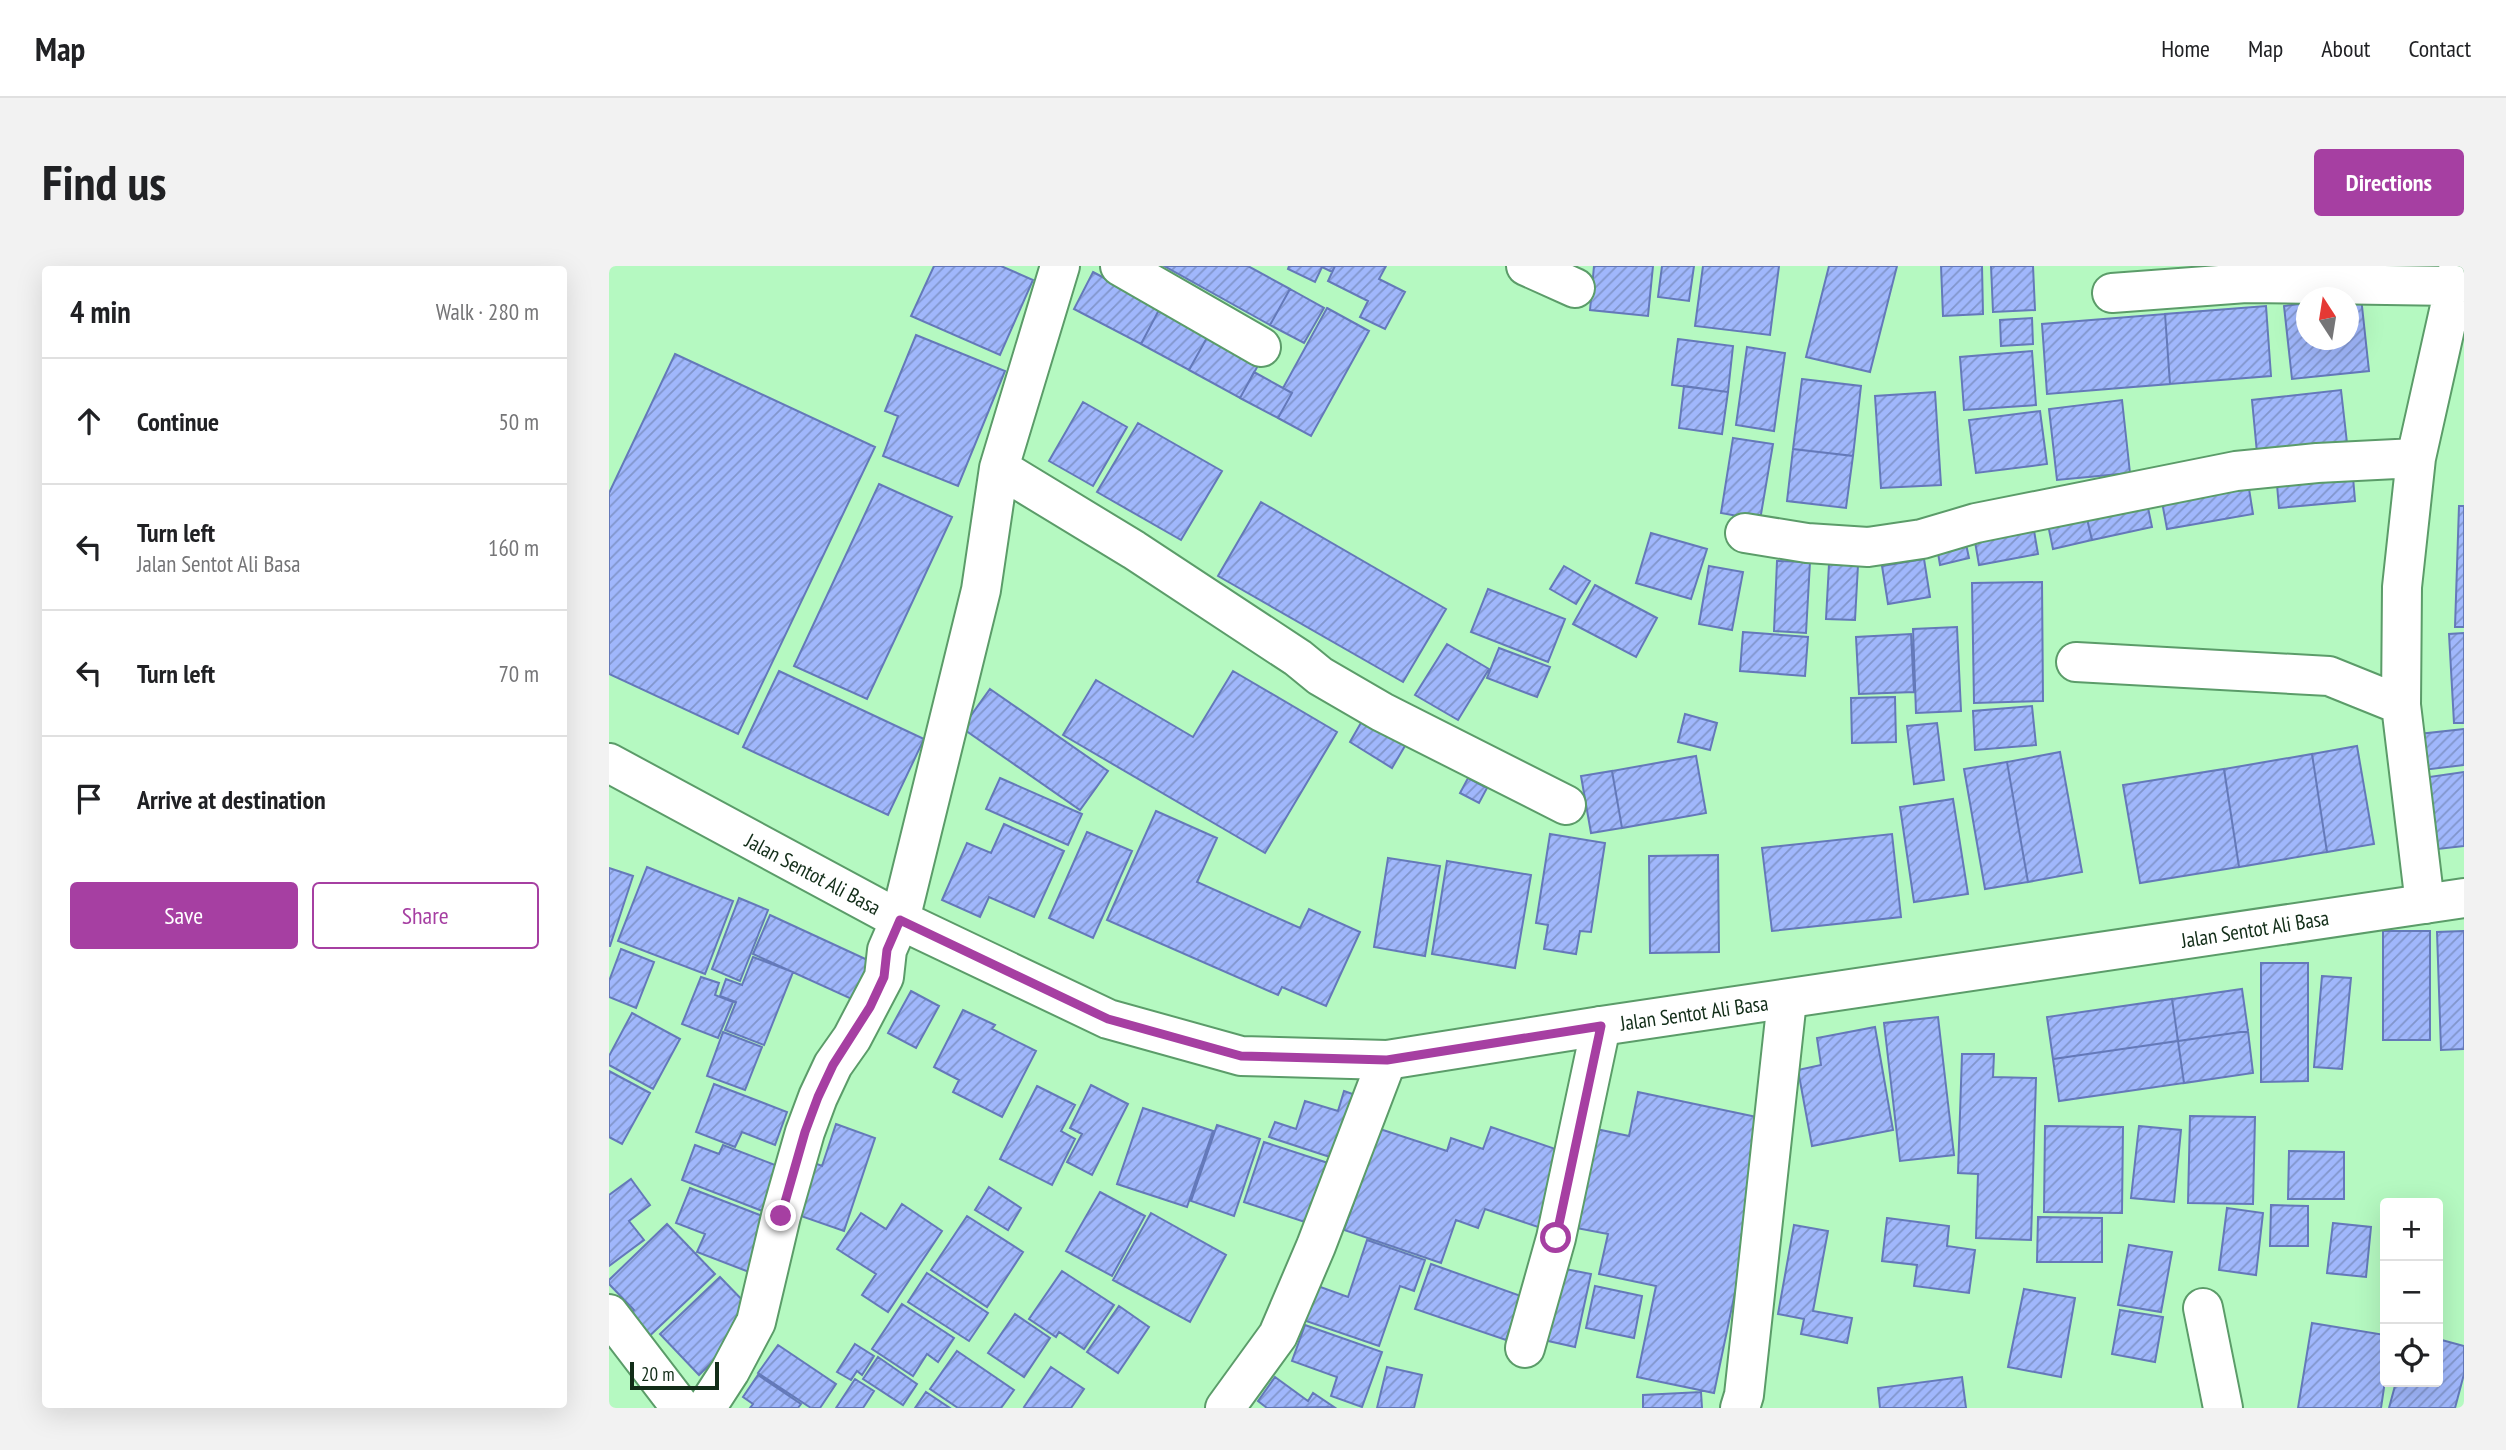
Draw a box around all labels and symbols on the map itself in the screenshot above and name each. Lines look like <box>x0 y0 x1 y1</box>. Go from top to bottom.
north arrow <box>2296 287 2359 350</box>
street label: Jalan Sentot Ali Basa <box>740 827 885 921</box>
street label: Jalan Sentot Ali Basa <box>2178 904 2331 954</box>
street label: Jalan Sentot Ali Basa <box>1617 989 1770 1037</box>
route end <box>765 1200 796 1231</box>
route start <box>1540 1222 1571 1253</box>
scale bar <box>630 1359 719 1391</box>

